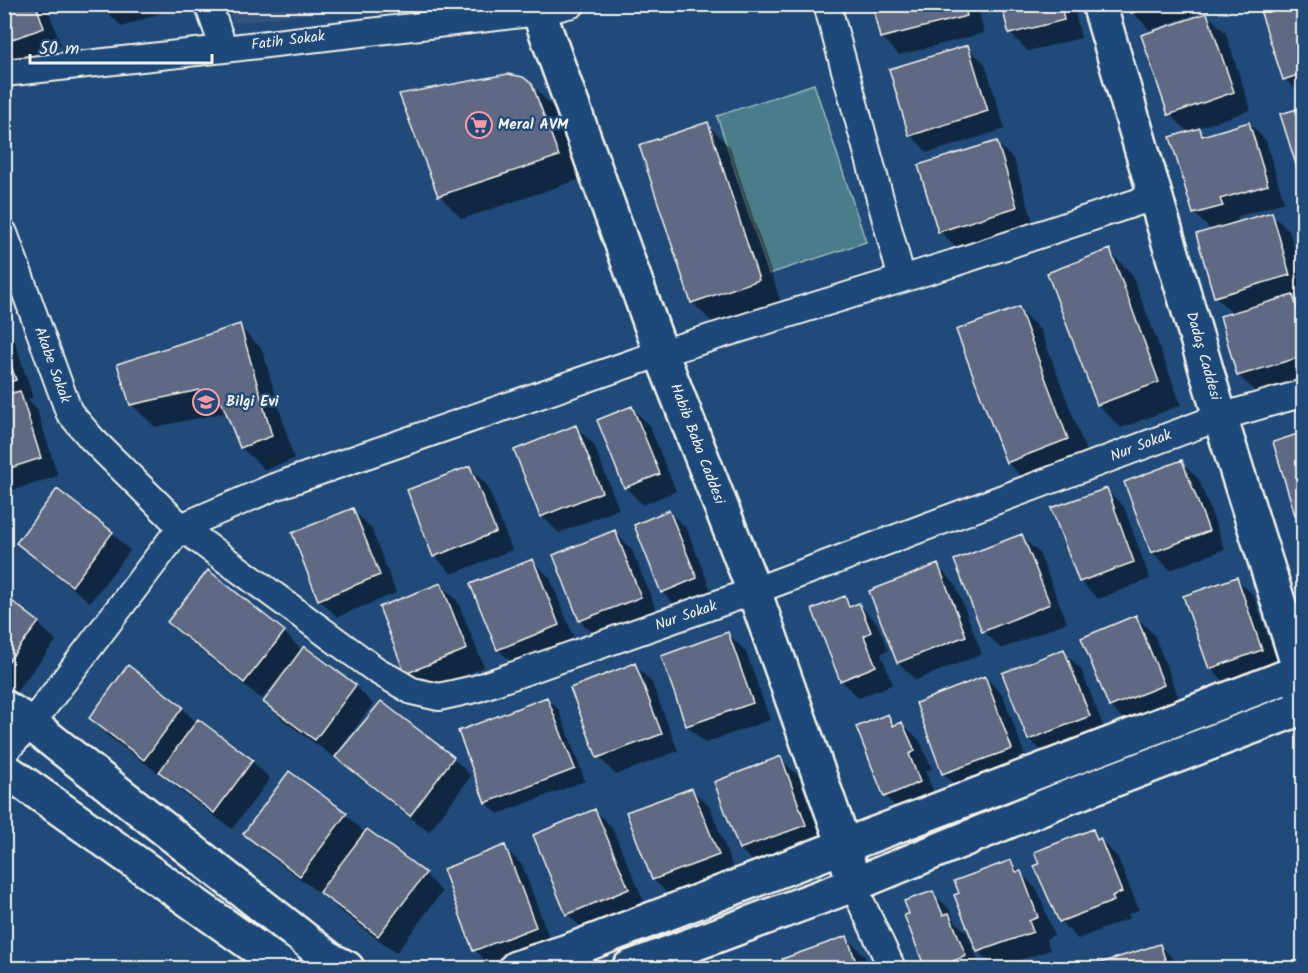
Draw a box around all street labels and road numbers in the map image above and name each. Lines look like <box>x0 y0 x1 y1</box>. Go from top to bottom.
street label: Fatih Sokak <box>250 24 327 57</box>
street label: Dadaş Caddesi <box>1179 309 1228 405</box>
street label: Akabe Sokak <box>27 323 77 407</box>
street label: Habib Baba Caddesi <box>663 380 732 509</box>
street label: Nur Sokak <box>1107 423 1176 469</box>
street label: Nur Sokak <box>652 594 721 638</box>

